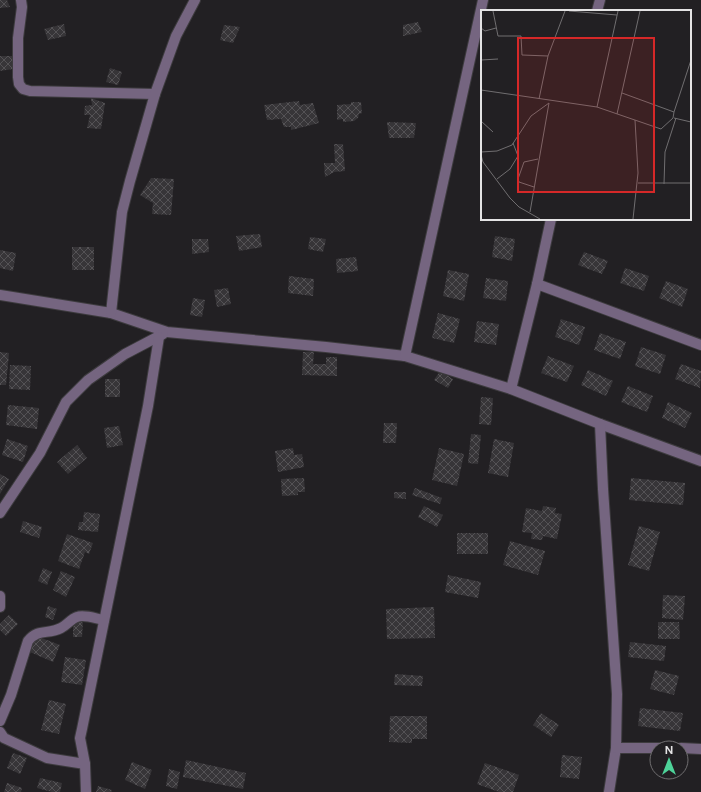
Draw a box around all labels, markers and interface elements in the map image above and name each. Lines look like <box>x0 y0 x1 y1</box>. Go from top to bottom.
inset map <box>481 10 691 220</box>
north arrow <box>649 740 689 780</box>
text: N <box>665 744 673 757</box>

